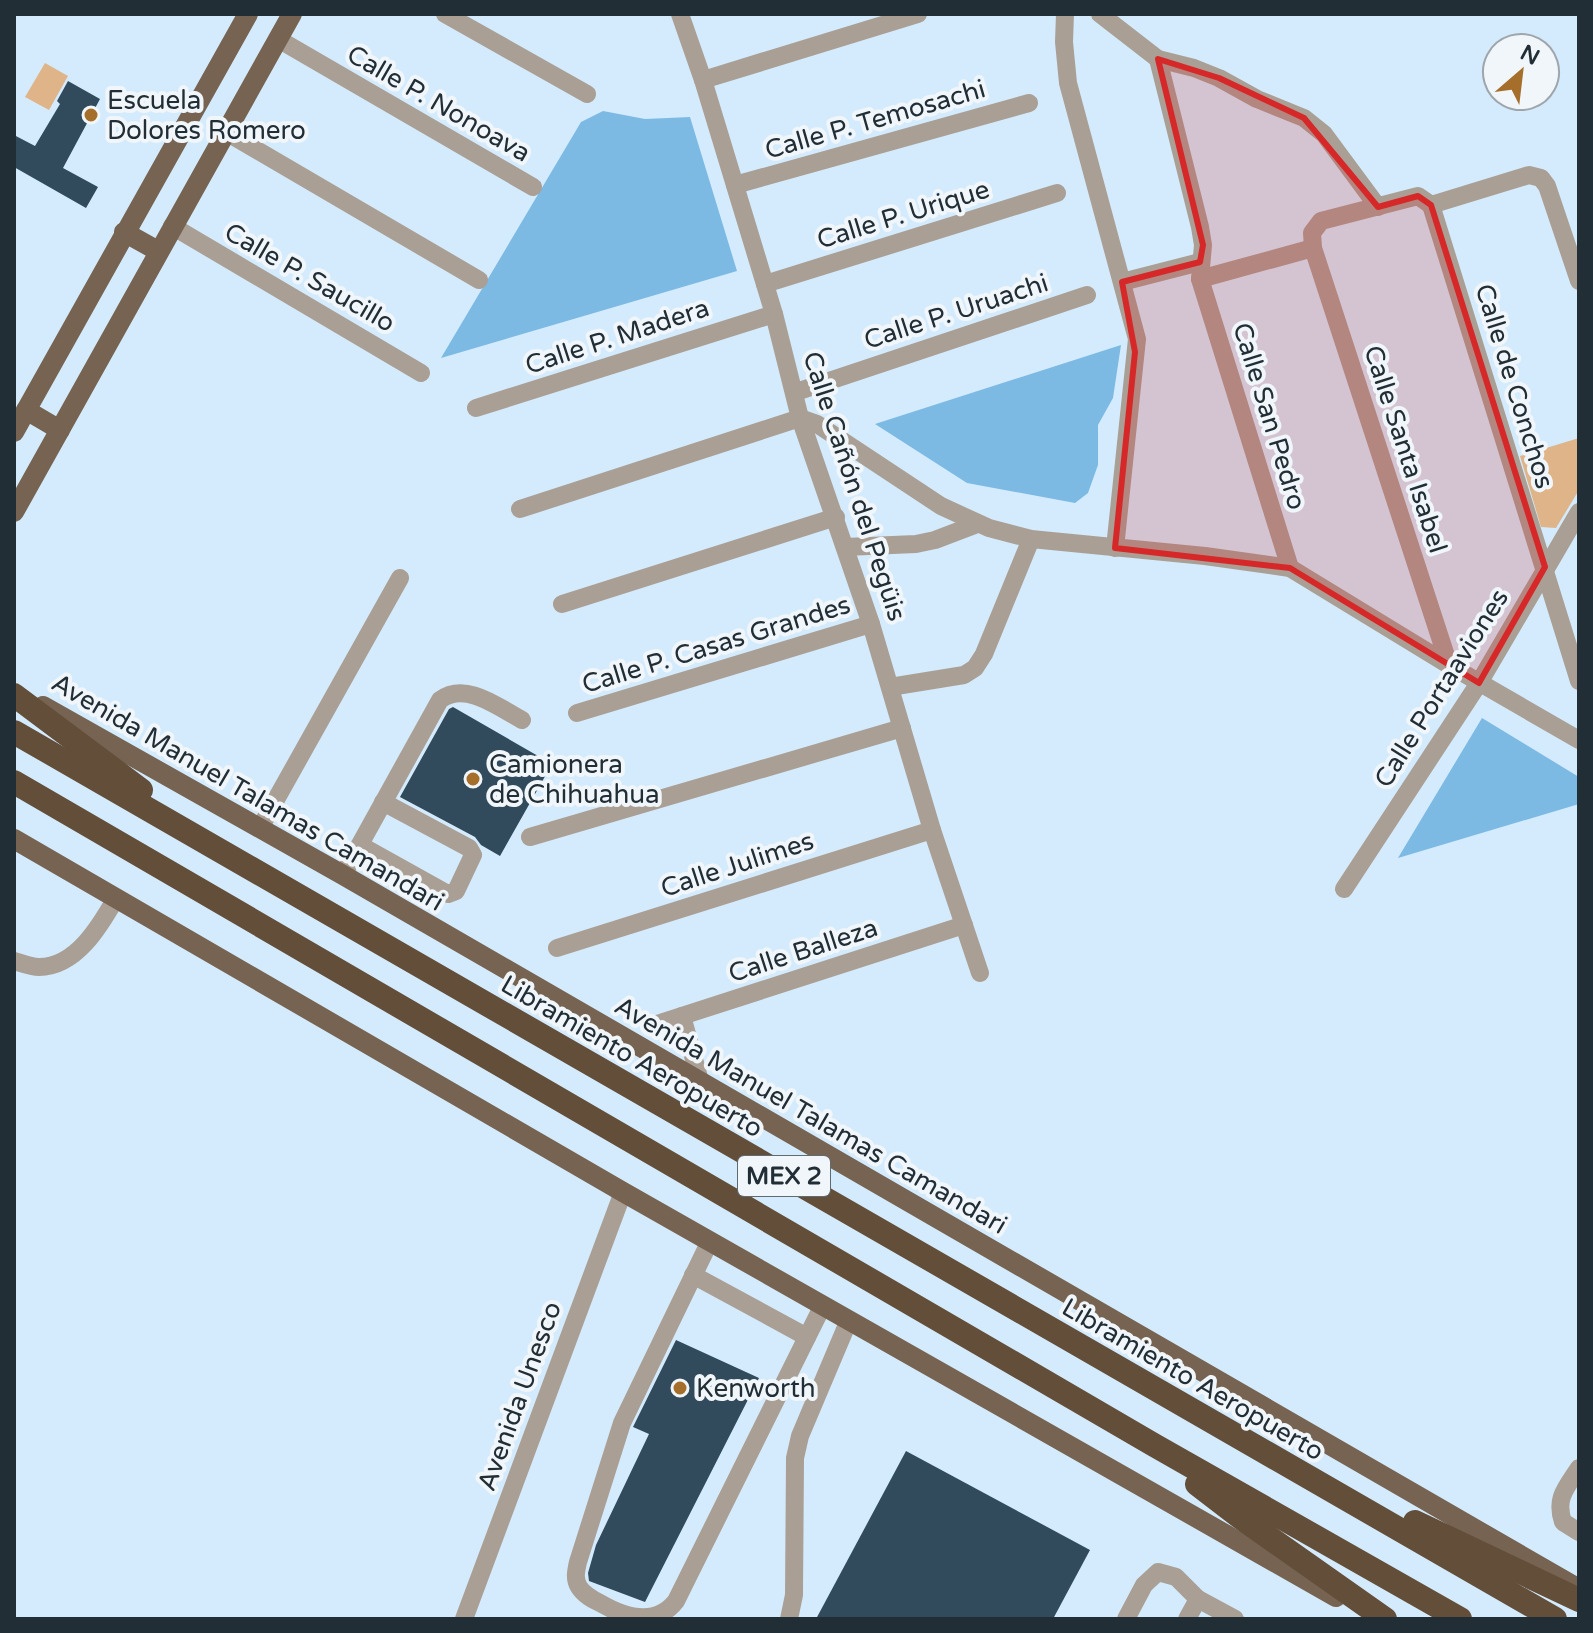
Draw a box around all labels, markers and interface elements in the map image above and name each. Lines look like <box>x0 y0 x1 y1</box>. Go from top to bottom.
north arrow <box>1481 32 1561 112</box>
street label: Calle P. Nonoava <box>342 38 536 169</box>
text: N <box>1516 40 1544 71</box>
street label: Calle P. Temosachi <box>761 73 989 166</box>
place label: Escuela Dolores Romero <box>107 85 306 146</box>
marker: Escuela Dolores Romero <box>82 106 100 124</box>
street label: Calle P. Urique <box>813 174 993 255</box>
street label: Calle P. Saucillo <box>219 216 400 339</box>
street label: Calle P. Uruachi <box>860 267 1052 356</box>
street label: Calle de Conchos <box>1469 280 1560 492</box>
street label: Calle P. Madera <box>521 292 713 381</box>
street label: Calle San Pedro <box>1226 319 1313 513</box>
street label: Calle Santa Isabel <box>1357 341 1454 557</box>
street label: Calle Cañón del Pegüis <box>796 348 913 625</box>
street label: Calle Portaaviones <box>1368 583 1515 793</box>
street label: Calle P. Casas Grandes <box>578 589 854 700</box>
street label: Avenida Manuel Talamas Camandari <box>46 667 449 918</box>
place label: Camionera de Chihuahua <box>489 749 660 810</box>
marker: Camionera de Chihuahua <box>464 770 482 788</box>
street label: Calle Julimes <box>657 825 818 904</box>
street label: Calle Balleza <box>725 912 882 989</box>
street label: Libramiento Aeropuerto <box>495 969 768 1144</box>
street label: Avenida Manuel Talamas Camandari <box>609 990 1012 1241</box>
road number: MEX 2 <box>738 1156 830 1196</box>
street label: Libramiento Aeropuerto <box>1056 1292 1329 1467</box>
street label: Avenida Unesco <box>471 1298 568 1495</box>
place label: Kenworth <box>696 1373 816 1404</box>
marker: Kenworth <box>671 1379 689 1397</box>

